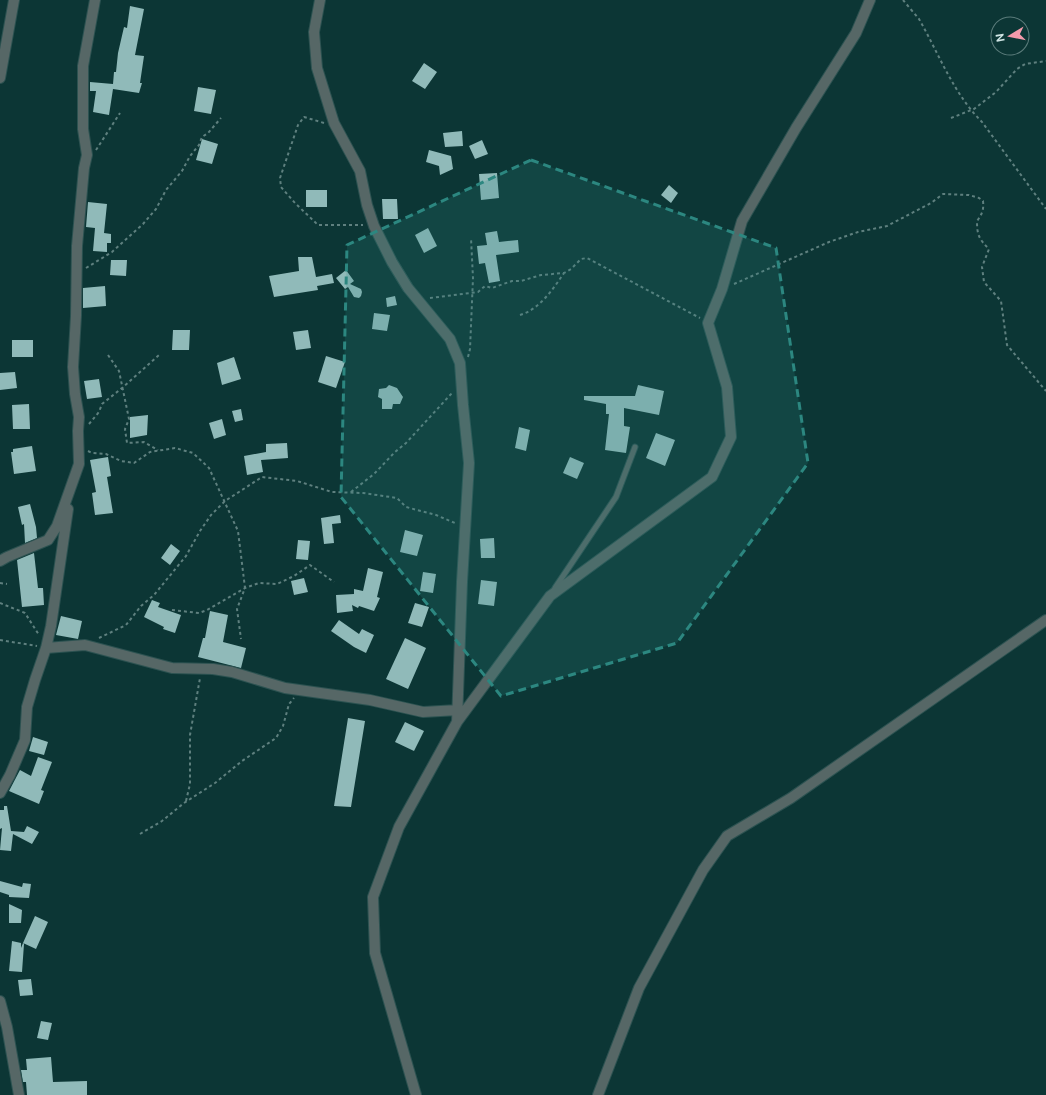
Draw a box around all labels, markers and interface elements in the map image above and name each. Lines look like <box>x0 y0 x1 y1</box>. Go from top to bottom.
north arrow <box>990 16 1030 56</box>
text: N <box>993 32 1007 43</box>

